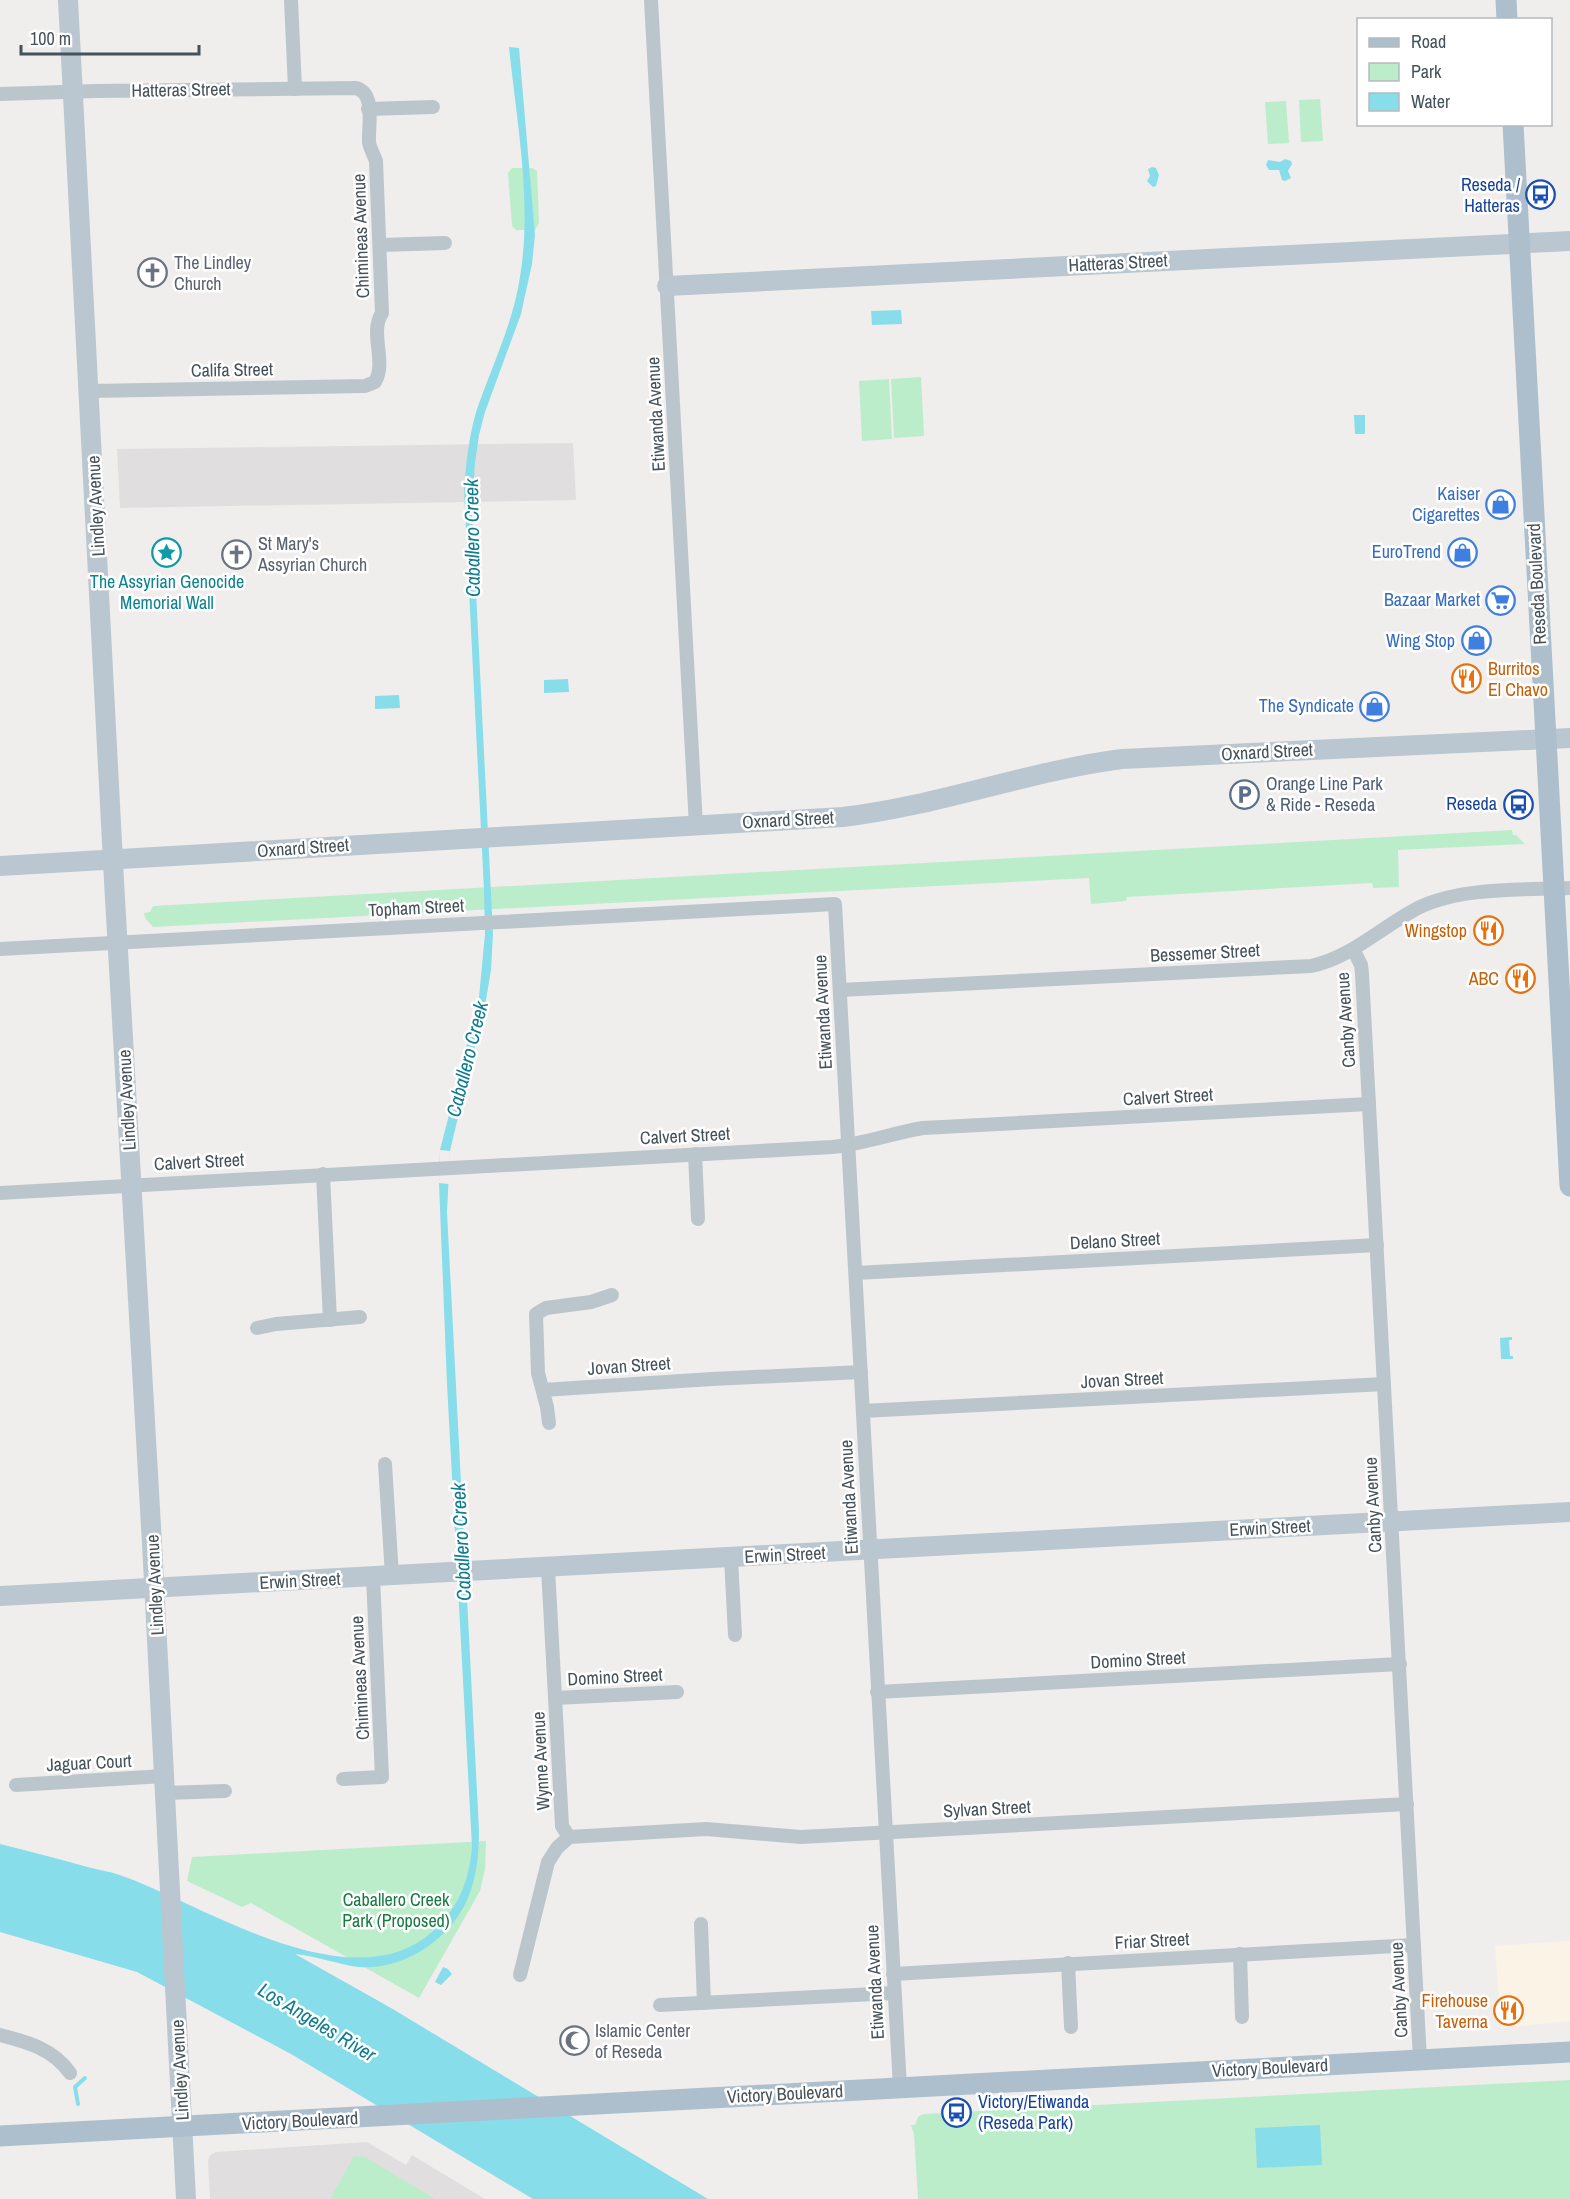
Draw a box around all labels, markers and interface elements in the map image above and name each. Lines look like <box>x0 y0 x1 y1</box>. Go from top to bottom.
scale bar <box>21 18 200 56</box>
legend <box>1357 18 1552 126</box>
text: 100 m <box>30 26 71 51</box>
text: Road <box>1411 29 1446 54</box>
text: Park <box>1411 59 1442 84</box>
street label: Hatteras Street <box>131 76 231 103</box>
text: Water <box>1411 89 1450 114</box>
place label: Reseda / Hatteras <box>1461 172 1521 218</box>
street label: Chimineas Avenue <box>346 173 375 299</box>
bus stop icon: Reseda / Hatteras <box>1525 179 1557 211</box>
street label: Hatteras Street <box>1068 247 1168 278</box>
place label: The Lindley Church <box>174 250 252 296</box>
church icon: The Lindley Church <box>137 257 169 289</box>
street label: Califa Street <box>191 356 273 383</box>
street label: Etiwanda Avenue <box>640 356 671 472</box>
street label: Lindley Avenue <box>80 455 111 557</box>
water label: Caballero Creek <box>457 478 486 597</box>
place label: Kaiser Cigarettes <box>1412 481 1480 527</box>
shop icon: Kaiser Cigarettes <box>1485 488 1517 520</box>
street label: Reseda Boulevard <box>1521 523 1552 645</box>
place label: St Mary's Assyrian Church <box>257 531 367 577</box>
shop icon: EuroTrend <box>1446 536 1478 568</box>
place icon: The Assyrian Genocide Memorial Wall <box>151 537 183 569</box>
church icon: St Mary's Assyrian Church <box>221 538 253 570</box>
place label: EuroTrend <box>1372 539 1441 564</box>
place label: The Assyrian Genocide Memorial Wall <box>90 569 244 615</box>
supermarket icon: Bazaar Market <box>1485 584 1517 616</box>
place label: Bazaar Market <box>1384 587 1480 612</box>
shop icon: Wing Stop <box>1460 625 1492 657</box>
place label: Wing Stop <box>1386 628 1455 653</box>
place label: Burritos El Chavo <box>1488 656 1548 702</box>
restaurant icon: Burritos El Chavo <box>1451 663 1483 695</box>
shop icon: The Syndicate <box>1359 690 1391 722</box>
place label: The Syndicate <box>1259 693 1354 718</box>
street label: Oxnard Street <box>1220 737 1314 766</box>
place label: Orange Line Park & Ride - Reseda <box>1266 771 1383 817</box>
parking icon: Orange Line Park & Ride - Reseda <box>1229 778 1261 810</box>
bus stop icon: Reseda <box>1502 788 1534 820</box>
place label: Reseda <box>1446 791 1497 816</box>
street label: Oxnard Street <box>741 805 835 834</box>
street label: Oxnard Street <box>256 832 350 863</box>
street label: Topham Street <box>367 893 465 922</box>
restaurant icon: Wingstop <box>1472 915 1504 947</box>
place label: Wingstop <box>1405 918 1467 943</box>
street label: Bessemer Street <box>1149 937 1261 968</box>
street label: Etiwanda Avenue <box>807 954 838 1070</box>
restaurant icon: ABC <box>1504 963 1536 995</box>
place label: ABC <box>1468 966 1499 991</box>
street label: Canby Avenue <box>1330 971 1361 1069</box>
water label: Caballero Creek <box>439 997 494 1120</box>
street label: Lindley Avenue <box>111 1049 142 1151</box>
street label: Calvert Street <box>1122 1082 1214 1111</box>
street label: Calvert Street <box>639 1121 731 1150</box>
street label: Calvert Street <box>153 1147 245 1176</box>
street label: Delano Street <box>1069 1226 1161 1255</box>
street label: Jovan Street <box>587 1350 671 1381</box>
street label: Jovan Street <box>1080 1365 1164 1394</box>
street label: Etiwanda Avenue <box>833 1439 864 1555</box>
street label: Canby Avenue <box>1358 1457 1387 1553</box>
water label: Caballero Creek <box>444 1481 477 1602</box>
street label: Erwin Street <box>1229 1513 1311 1542</box>
street label: Lindley Avenue <box>139 1534 170 1636</box>
street label: Erwin Street <box>744 1540 826 1569</box>
street label: Erwin Street <box>259 1566 341 1595</box>
street label: Chimineas Avenue <box>344 1615 375 1741</box>
street label: Domino Street <box>1090 1645 1186 1674</box>
street label: Domino Street <box>567 1662 663 1691</box>
street label: Wynne Avenue <box>525 1711 556 1811</box>
street label: Jaguar Court <box>46 1748 132 1777</box>
street label: Sylvan Street <box>942 1794 1031 1823</box>
park label: Caballero Creek Park (Proposed) <box>342 1887 450 1933</box>
street label: Etiwanda Avenue <box>859 1924 890 2040</box>
street label: Friar Street <box>1114 1926 1190 1955</box>
street label: Canby Avenue <box>1384 1942 1413 2038</box>
water label: Los Angeles River <box>253 1976 382 2068</box>
place label: Firehouse Taverna <box>1422 1988 1488 2034</box>
restaurant icon: Firehouse Taverna <box>1493 1995 1525 2027</box>
place label: Islamic Center of Reseda <box>595 2018 690 2064</box>
street label: Lindley Avenue <box>164 2019 195 2121</box>
mosque icon: Islamic Center of Reseda <box>558 2025 590 2057</box>
street label: Victory Boulevard <box>1211 2052 1329 2083</box>
street label: Victory Boulevard <box>726 2078 844 2109</box>
place label: Victory/Etiwanda (Reseda Park) <box>978 2089 1089 2135</box>
bus stop icon: Victory/Etiwanda (Reseda Park) <box>941 2096 973 2128</box>
street label: Victory Boulevard <box>241 2105 359 2136</box>

